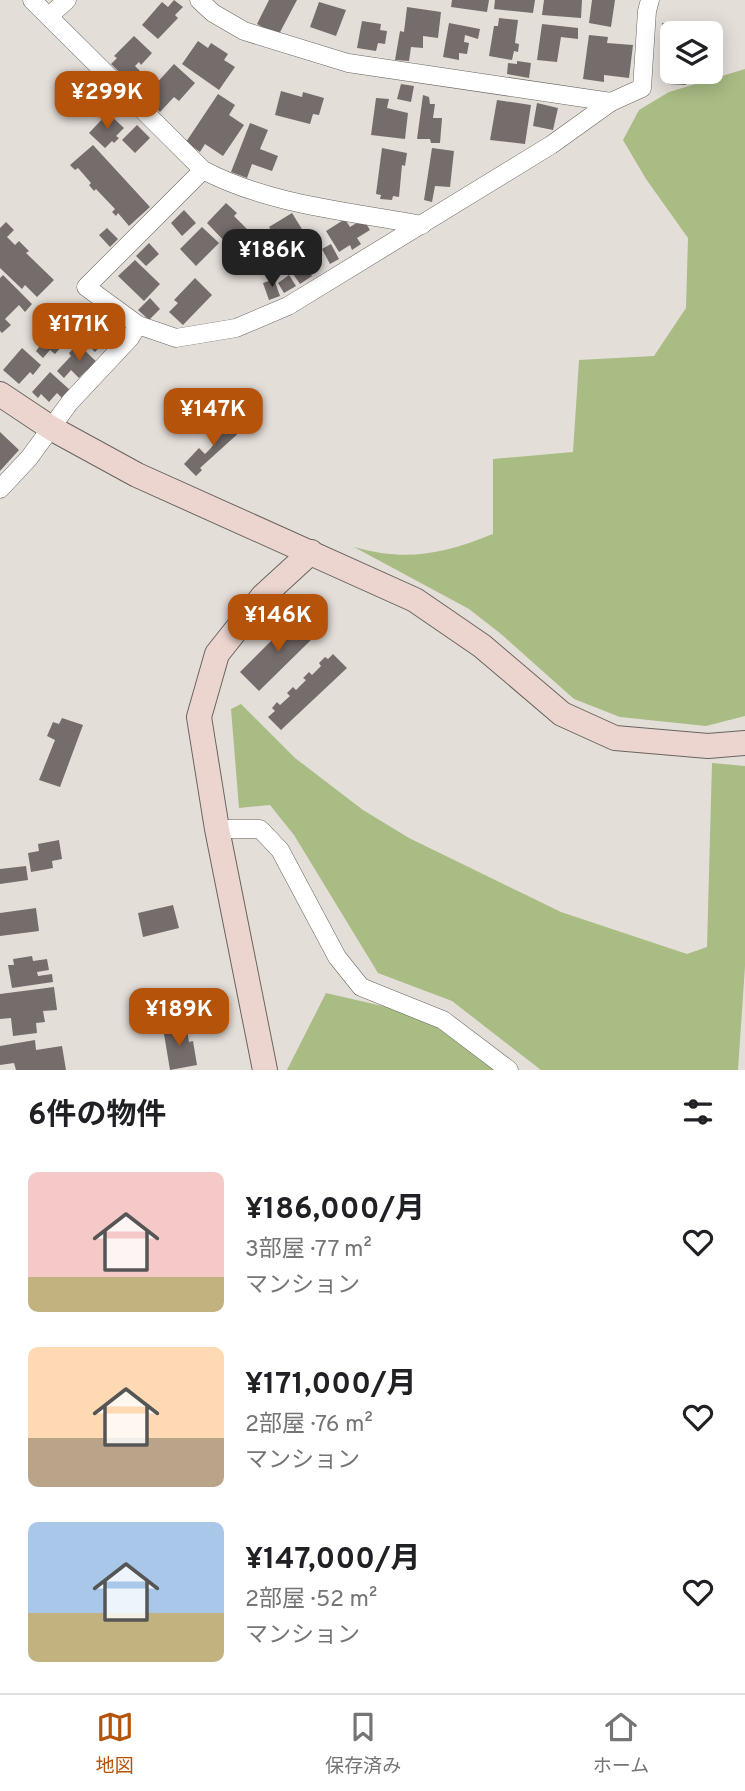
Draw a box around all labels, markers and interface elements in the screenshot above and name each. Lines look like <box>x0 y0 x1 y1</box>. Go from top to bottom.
map controls <box>660 21 723 84</box>
button: layers <box>660 21 723 84</box>
pin: ¥299K <box>58 72 156 131</box>
text: ¥299K <box>71 79 143 108</box>
pin: ¥186K <box>223 230 321 289</box>
text: ¥186K <box>238 237 306 266</box>
pin: ¥171K <box>30 304 128 363</box>
text: ¥171K <box>48 311 110 340</box>
pin: ¥147K <box>164 388 262 448</box>
text: ¥147K <box>180 396 246 425</box>
pin: ¥146K <box>229 594 327 654</box>
text: ¥146K <box>244 602 312 631</box>
pin: ¥189K <box>130 988 228 1048</box>
text: ¥189K <box>145 996 213 1025</box>
icon: filters <box>679 1093 717 1131</box>
text: 6件の物件 <box>28 1098 166 1135</box>
text: ¥186,000/月 <box>245 1192 425 1229</box>
icon: home <box>84 1200 168 1284</box>
icon: heart <box>679 1223 717 1261</box>
text: 3部屋 · 77 m² <box>245 1236 372 1265</box>
text: マンション <box>245 1272 360 1301</box>
text: ¥171,000/月 <box>245 1367 417 1404</box>
icon: home <box>84 1375 168 1459</box>
icon: heart <box>679 1398 717 1436</box>
text: 2部屋 · 76 m² <box>245 1411 373 1440</box>
text: マンション <box>245 1447 360 1476</box>
text: ¥147,000/月 <box>245 1542 421 1579</box>
icon: home <box>84 1550 168 1634</box>
icon: heart <box>679 1573 717 1611</box>
text: 2部屋 · 52 m² <box>245 1586 377 1615</box>
text: マンション <box>245 1622 360 1651</box>
tab: 地図 <box>96 1708 134 1779</box>
tab: 保存済み <box>325 1708 401 1779</box>
tab: ホーム <box>593 1708 649 1779</box>

